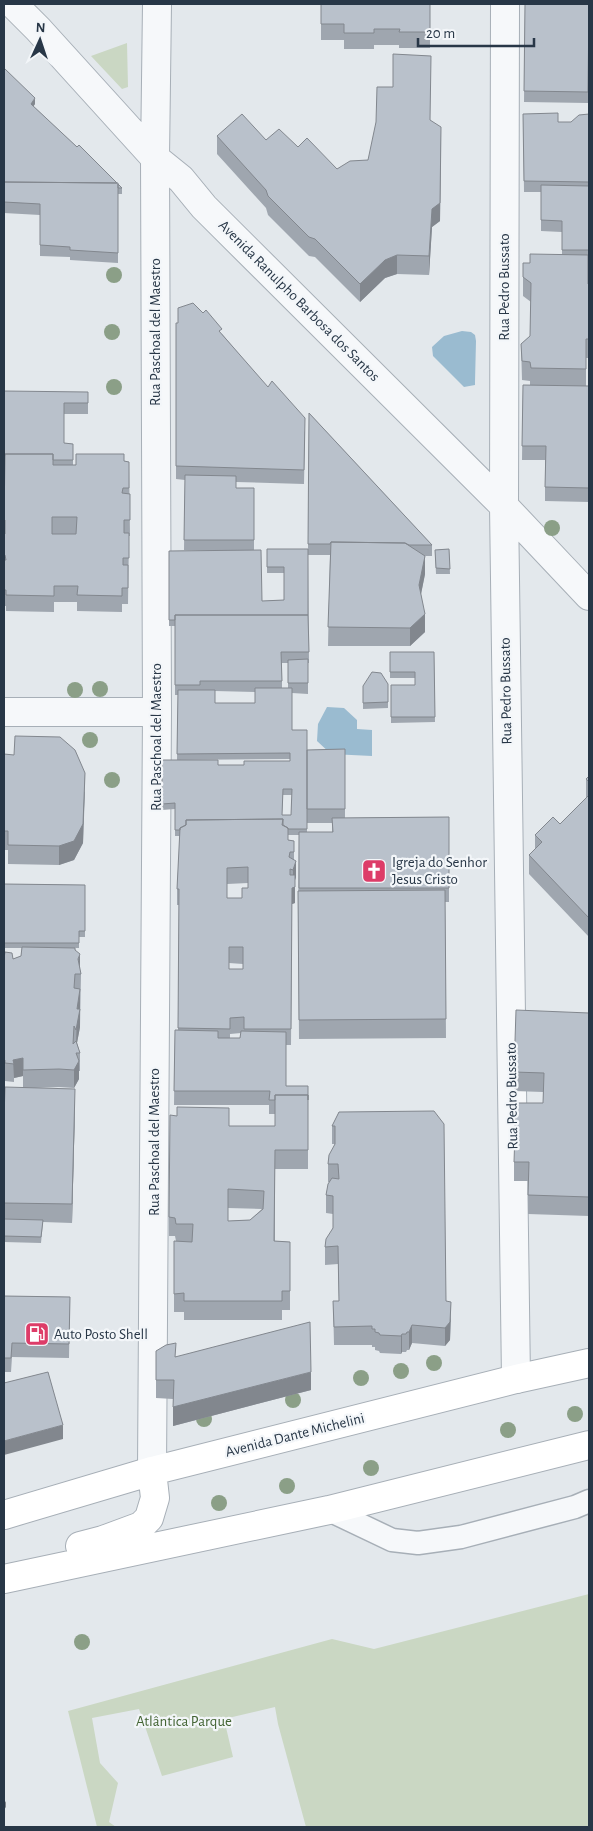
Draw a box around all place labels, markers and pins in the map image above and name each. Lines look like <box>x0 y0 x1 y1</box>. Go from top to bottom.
place label: Igreja do Senhor Jesus Cristo <box>392 855 487 887</box>
church icon: Igreja do Senhor Jesus Cristo <box>361 858 387 884</box>
fuel station icon: Auto Posto Shell <box>24 1321 50 1347</box>
place label: Auto Posto Shell <box>54 1327 148 1342</box>

